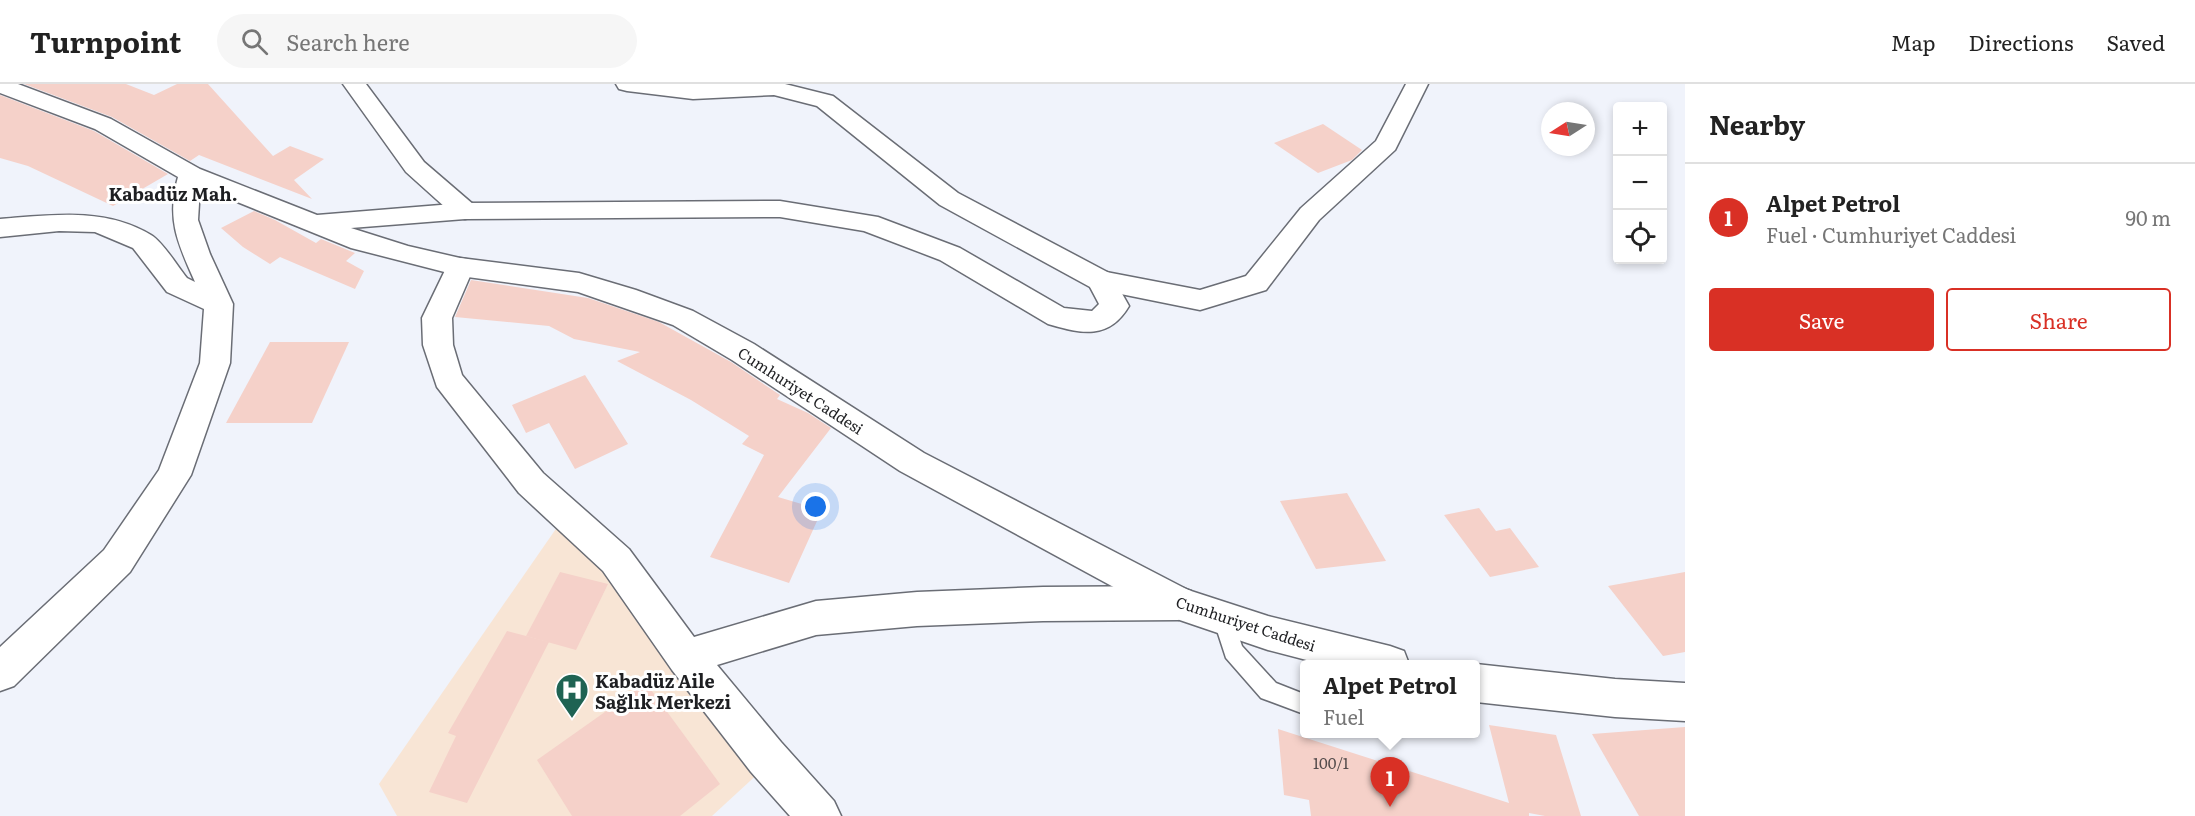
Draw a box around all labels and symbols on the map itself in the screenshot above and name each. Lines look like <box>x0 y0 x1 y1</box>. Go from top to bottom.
north arrow <box>1541 102 1595 156</box>
district label: Kabadüz Mah. <box>108 180 238 207</box>
street label: Cumhuriyet Caddesi <box>734 341 868 439</box>
your location <box>801 492 830 521</box>
street label: Cumhuriyet Caddesi <box>1173 590 1319 656</box>
place label: Kabadüz Aile Sağlık Merkezi <box>595 667 731 715</box>
hospital icon: Kabadüz Aile Sağlık Merkezi <box>554 672 590 719</box>
house number: 100/1 <box>1313 751 1349 774</box>
pin: 1 <box>1370 758 1410 807</box>

